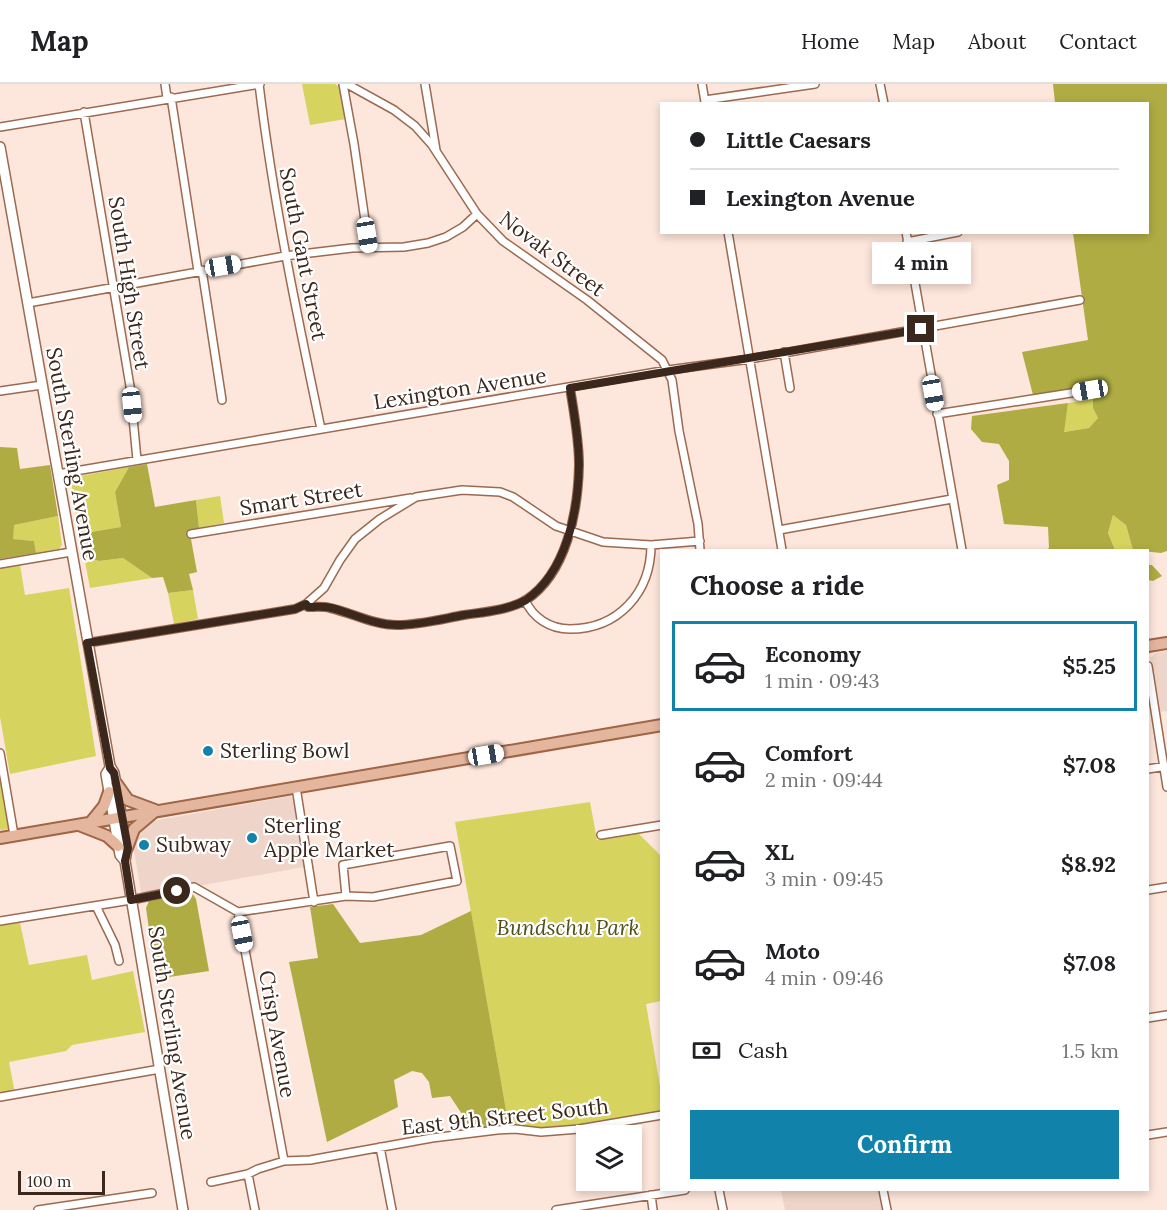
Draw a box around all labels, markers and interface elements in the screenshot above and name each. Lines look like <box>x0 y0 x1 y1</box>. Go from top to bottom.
text: Map <box>30 23 89 59</box>
text: Home <box>801 28 859 55</box>
text: Map <box>892 28 935 55</box>
text: About <box>968 28 1026 55</box>
text: Contact <box>1059 28 1137 55</box>
text: Little Caesars <box>726 126 871 154</box>
street label: South Gant Street <box>273 165 334 343</box>
text: Lexington Avenue <box>726 184 915 212</box>
street label: South High Street <box>102 194 157 372</box>
street label: Novak Street <box>494 205 611 303</box>
car <box>355 216 379 254</box>
callout: 4 min <box>872 242 970 284</box>
text: 4 min <box>895 250 948 275</box>
car <box>204 254 242 278</box>
route end <box>907 315 934 342</box>
street label: South Sterling Avenue <box>40 345 105 563</box>
street label: Lexington Avenue <box>372 362 548 416</box>
car <box>921 374 945 412</box>
car <box>1071 378 1109 402</box>
car <box>121 386 143 424</box>
street label: Smart Street <box>238 475 365 522</box>
text: Choose a ride <box>690 568 864 602</box>
icon: car <box>693 639 747 693</box>
text: Economy <box>765 640 861 668</box>
text: $5.25 <box>1062 652 1116 680</box>
text: 1 min · 09:43 <box>765 668 880 693</box>
place label: Sterling Bowl <box>220 737 350 764</box>
icon: car <box>693 738 747 792</box>
text: Comfort <box>765 739 853 767</box>
car <box>467 743 505 767</box>
marker: Sterling Bowl <box>201 744 215 758</box>
text: $7.08 <box>1063 751 1116 779</box>
text: 2 min · 09:44 <box>765 767 883 792</box>
place label: Sterling Apple Market <box>263 812 395 863</box>
place label: Subway <box>156 831 231 858</box>
marker: Sterling Apple Market <box>245 831 259 845</box>
icon: car <box>693 837 747 891</box>
marker: Subway <box>137 838 151 852</box>
text: XL <box>765 838 794 866</box>
text: $8.92 <box>1061 850 1116 878</box>
text: 3 min · 09:45 <box>765 866 883 891</box>
route start <box>163 877 190 904</box>
park label: Bundschu Park <box>497 914 640 941</box>
car <box>230 915 254 953</box>
street label: South Sterling Avenue <box>142 924 203 1142</box>
icon: car <box>693 936 747 990</box>
text: Moto <box>765 937 820 965</box>
text: $7.08 <box>1063 949 1116 977</box>
text: 4 min · 09:46 <box>765 965 884 990</box>
street label: Crisp Avenue <box>253 968 302 1100</box>
icon: cash <box>690 1034 723 1067</box>
text: Cash <box>738 1036 788 1064</box>
text: 1.5 km <box>1062 1038 1119 1063</box>
street label: East 9th Street South <box>400 1092 610 1141</box>
button: Confirm <box>690 1110 1119 1179</box>
map controls <box>576 1125 642 1191</box>
button: layers <box>576 1125 642 1191</box>
scale bar <box>18 1168 105 1196</box>
text: 100 m <box>27 1171 71 1191</box>

